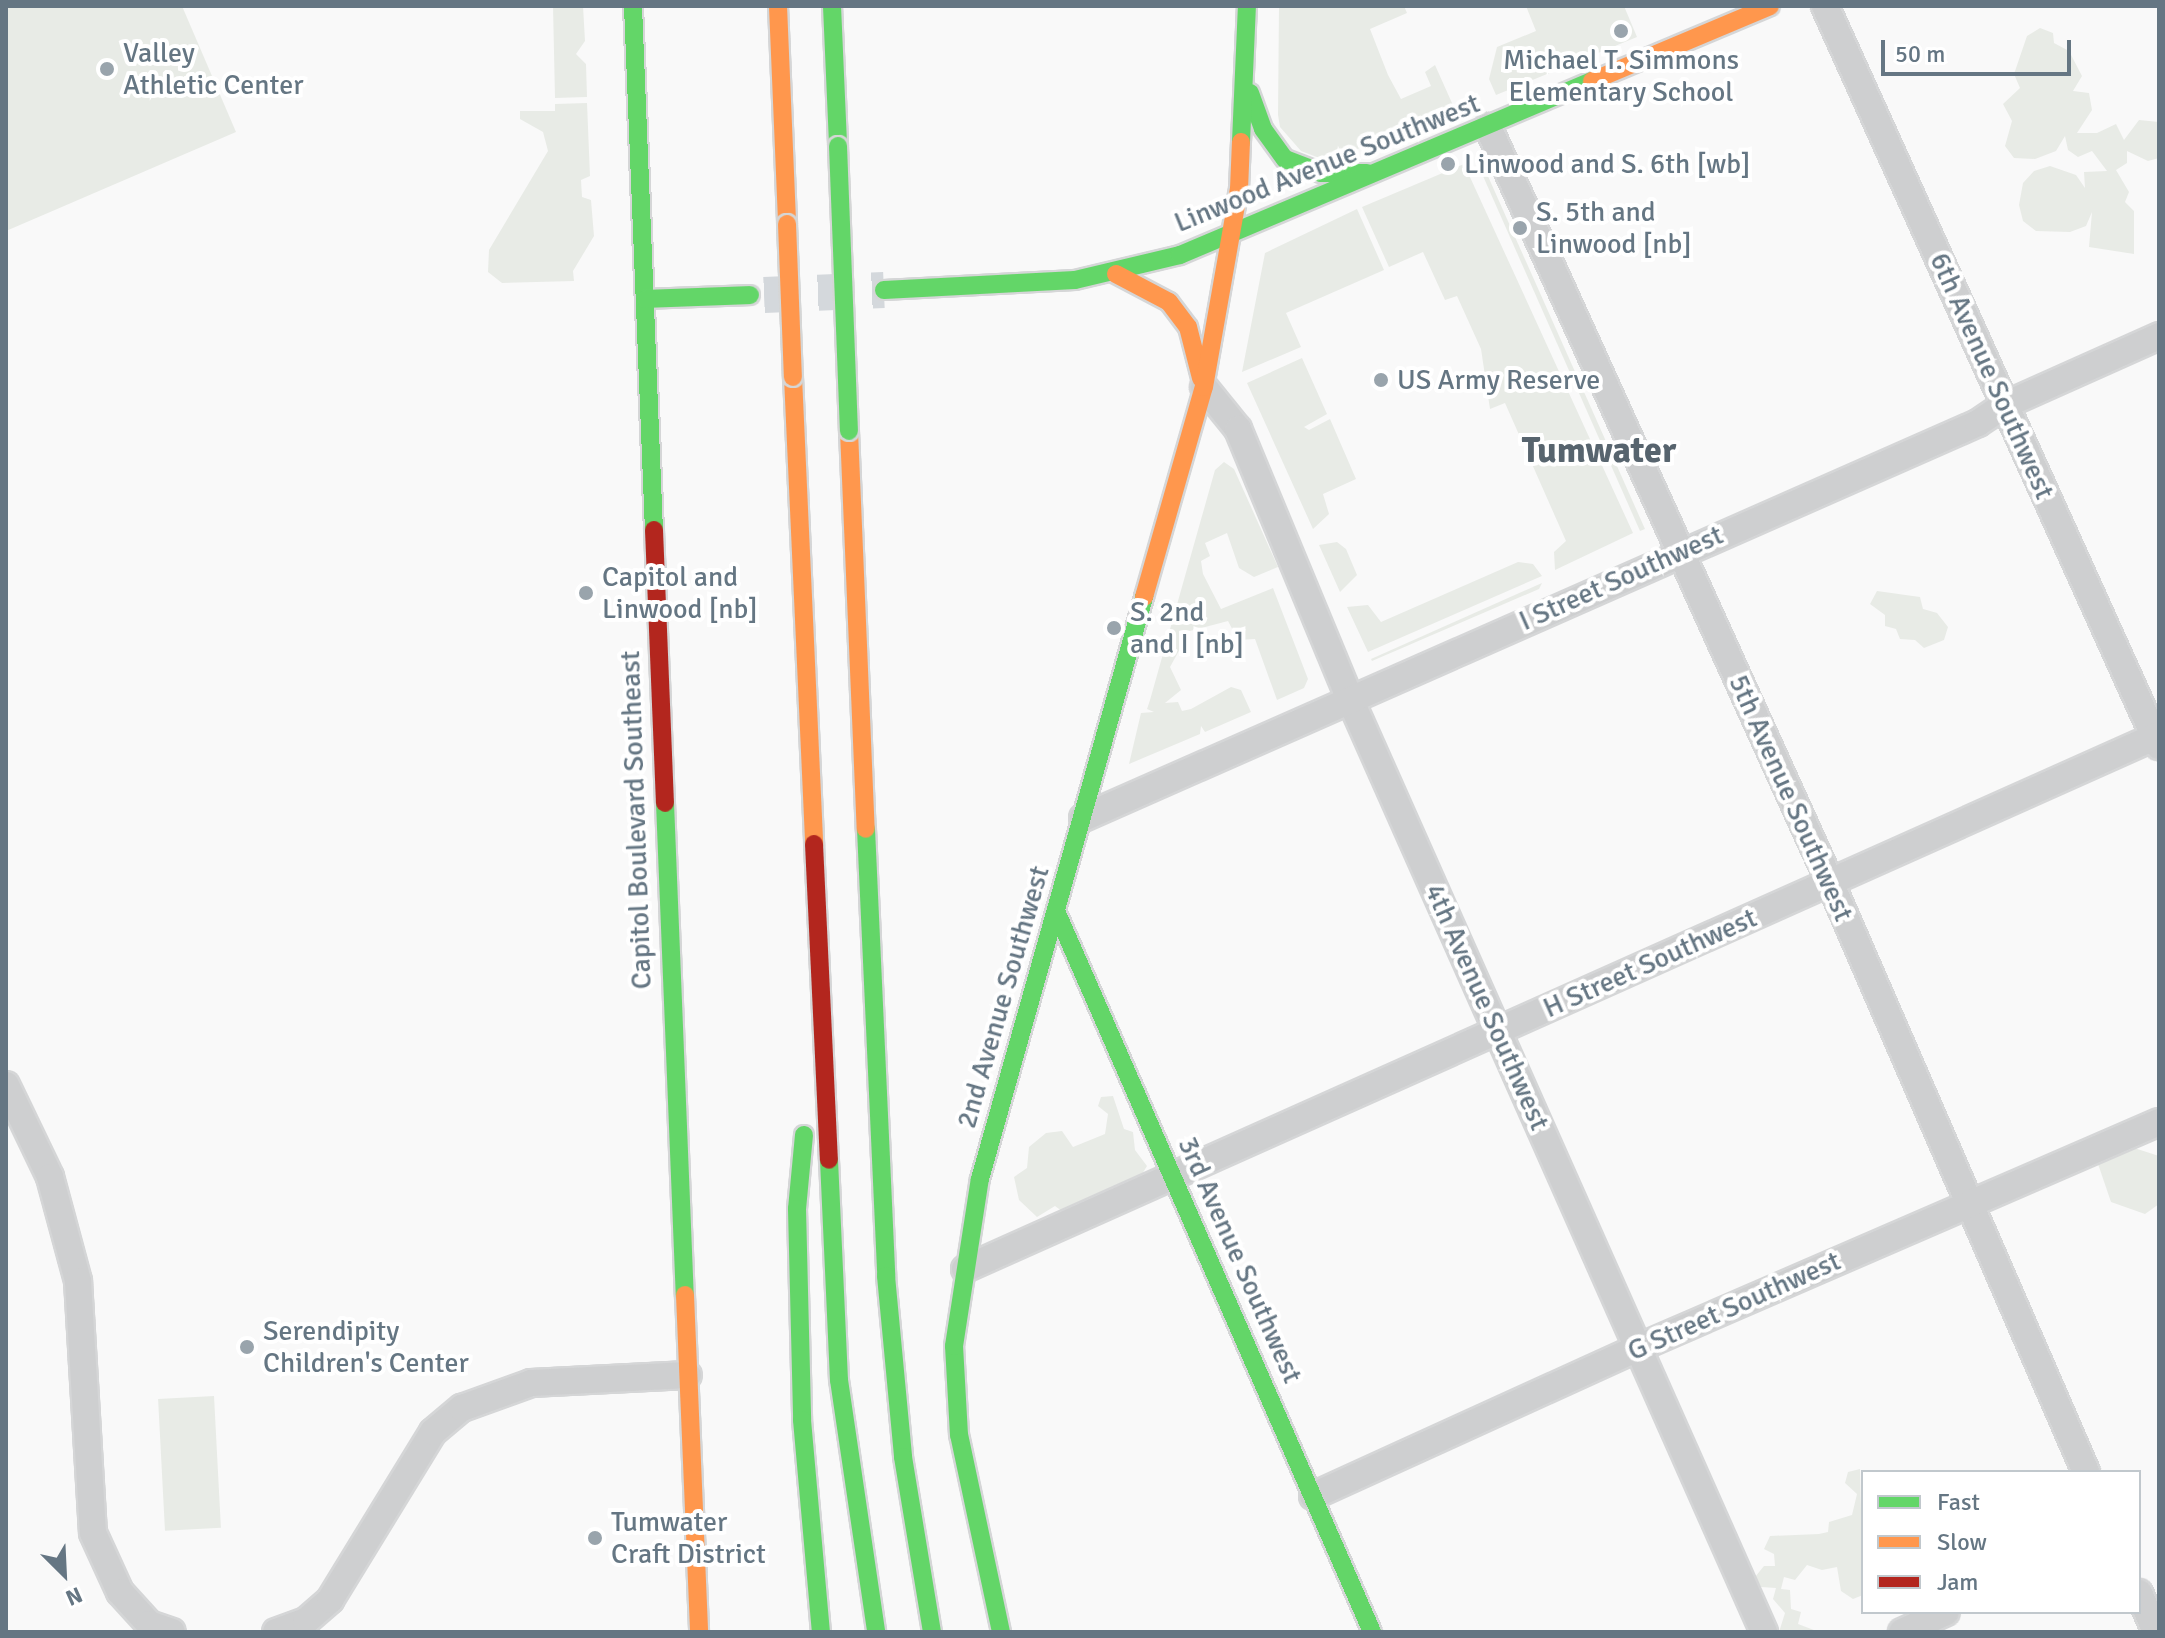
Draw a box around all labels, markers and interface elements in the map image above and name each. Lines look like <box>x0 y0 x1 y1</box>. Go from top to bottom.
marker: Michael T. Simmons Elementary School <box>1612 22 1630 40</box>
scale bar <box>1885 24 2075 74</box>
place label: Valley Athletic Center <box>123 36 303 102</box>
text: 50 m <box>1895 39 1945 69</box>
place label: Michael T. Simmons Elementary School <box>1503 43 1739 109</box>
marker: Valley Athletic Center <box>98 60 116 78</box>
street label: Linwood Avenue Southwest <box>1169 86 1485 240</box>
place label: Linwood and S. 6th [wb] <box>1464 147 1751 181</box>
marker: Linwood and S. 6th [wb] <box>1439 155 1457 173</box>
place label: S. 5th and Linwood [nb] <box>1536 195 1692 261</box>
marker: S. 5th and Linwood [nb] <box>1511 219 1529 237</box>
street label: 6th Avenue Southwest <box>1923 248 2061 504</box>
place label: US Army Reserve <box>1397 363 1600 397</box>
marker: US Army Reserve <box>1372 371 1390 389</box>
district label: Tumwater <box>1522 429 1676 473</box>
street label: I Street Southwest <box>1514 518 1728 638</box>
place label: Capitol and Linwood [nb] <box>602 560 758 626</box>
marker: Capitol and Linwood [nb] <box>577 584 595 602</box>
place label: S. 2nd and I [nb] <box>1130 595 1244 661</box>
marker: S. 2nd and I [nb] <box>1105 619 1123 637</box>
street label: Capitol Boulevard Southeast <box>613 650 659 990</box>
street label: 5th Avenue Southwest <box>1722 670 1860 926</box>
street label: 2nd Avenue Southwest <box>949 862 1057 1132</box>
street label: 4th Avenue Southwest <box>1418 879 1556 1135</box>
street label: H Street Southwest <box>1538 901 1762 1025</box>
street label: 3rd Avenue Southwest <box>1171 1132 1309 1388</box>
street label: G Street Southwest <box>1622 1244 1846 1368</box>
place label: Serendipity Children's Center <box>263 1314 469 1380</box>
marker: Serendipity Children's Center <box>238 1338 256 1356</box>
legend <box>1861 1470 2141 1614</box>
text: Fast <box>1937 1487 1980 1517</box>
place label: Tumwater Craft District <box>611 1505 766 1571</box>
text: Slow <box>1937 1527 1987 1557</box>
marker: Tumwater Craft District <box>586 1529 604 1547</box>
north arrow <box>24 1534 104 1614</box>
text: Jam <box>1937 1567 1978 1597</box>
text: N <box>61 1581 86 1612</box>

